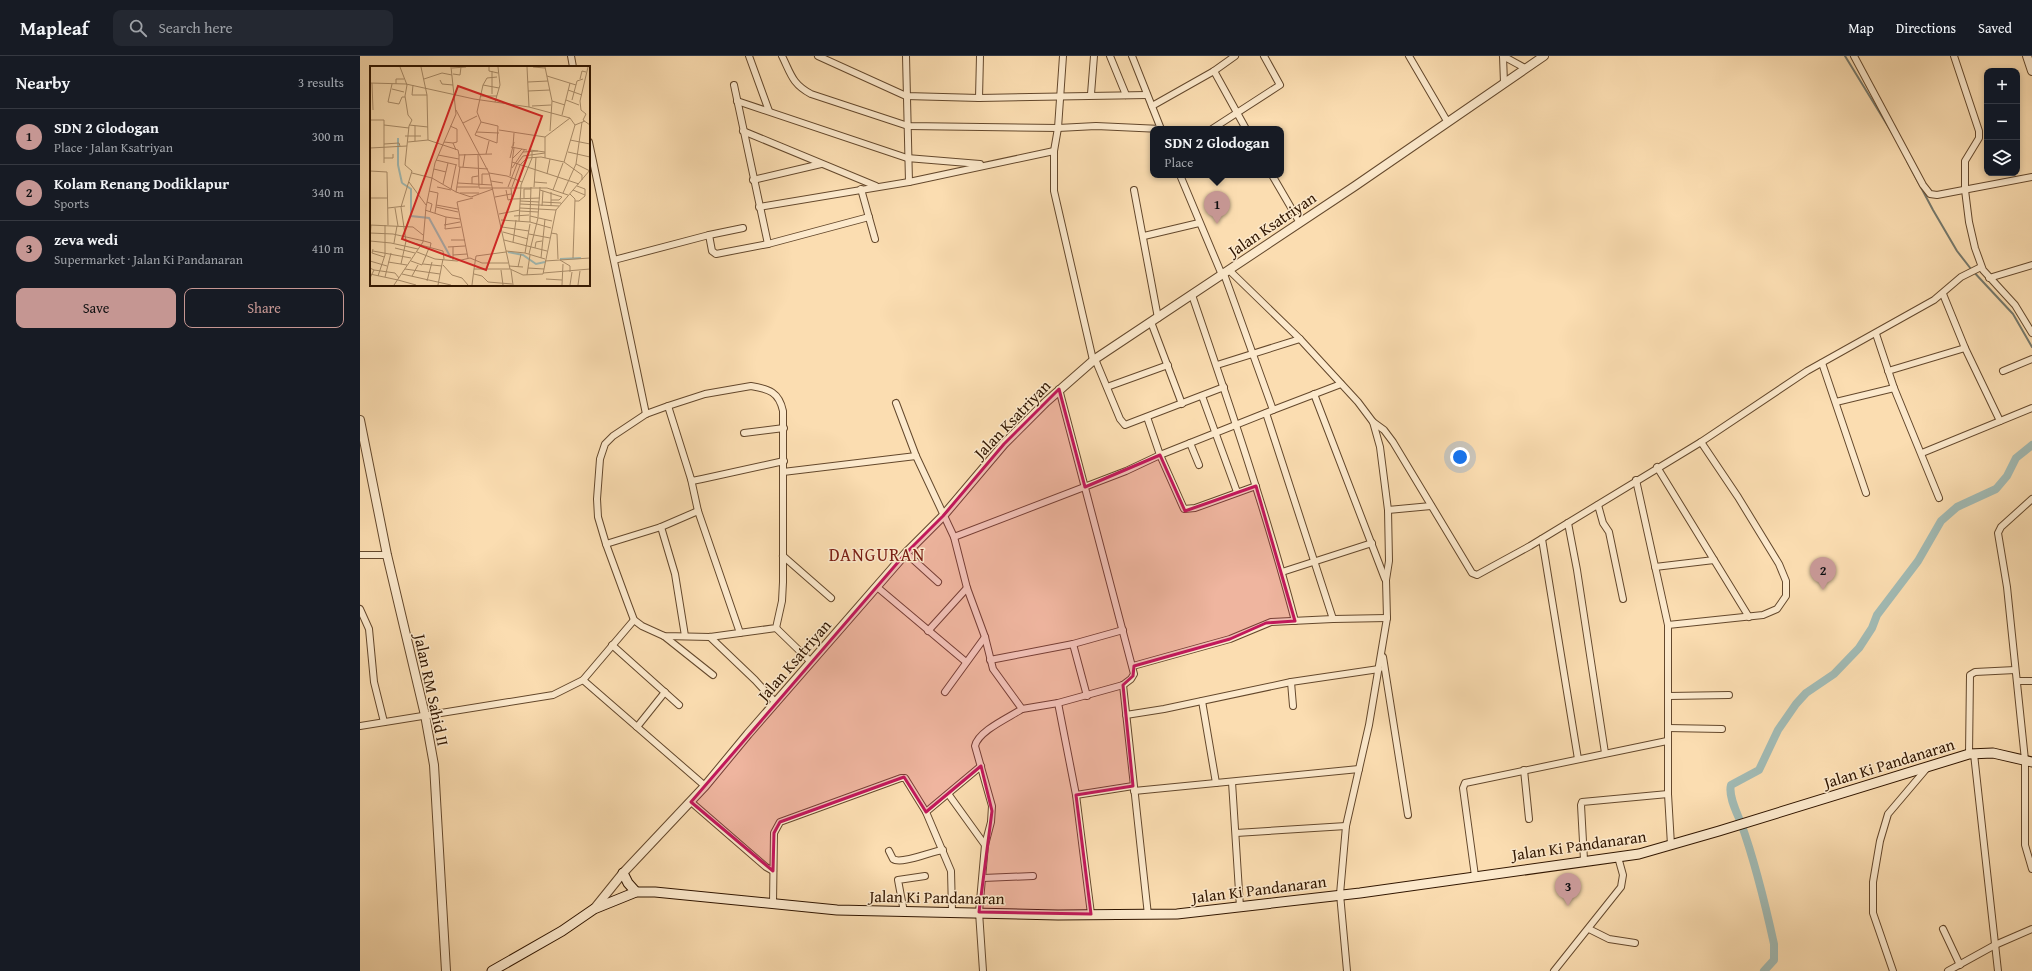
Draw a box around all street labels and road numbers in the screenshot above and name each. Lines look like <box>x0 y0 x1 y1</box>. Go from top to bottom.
street label: Jalan Ksatriyan <box>1222 186 1321 263</box>
street label: Jalan Ksatriyan <box>967 374 1056 465</box>
street label: Jalan Ksatriyan <box>750 614 836 708</box>
street label: Jalan RM Sahid II <box>408 630 456 748</box>
street label: Jalan Ki Pandanaran <box>1819 732 1957 795</box>
street label: Jalan Ki Pandanaran <box>1508 824 1648 867</box>
street label: Jalan Ki Pandanaran <box>1188 869 1328 909</box>
street label: Jalan Ki Pandanaran <box>867 884 1005 910</box>

